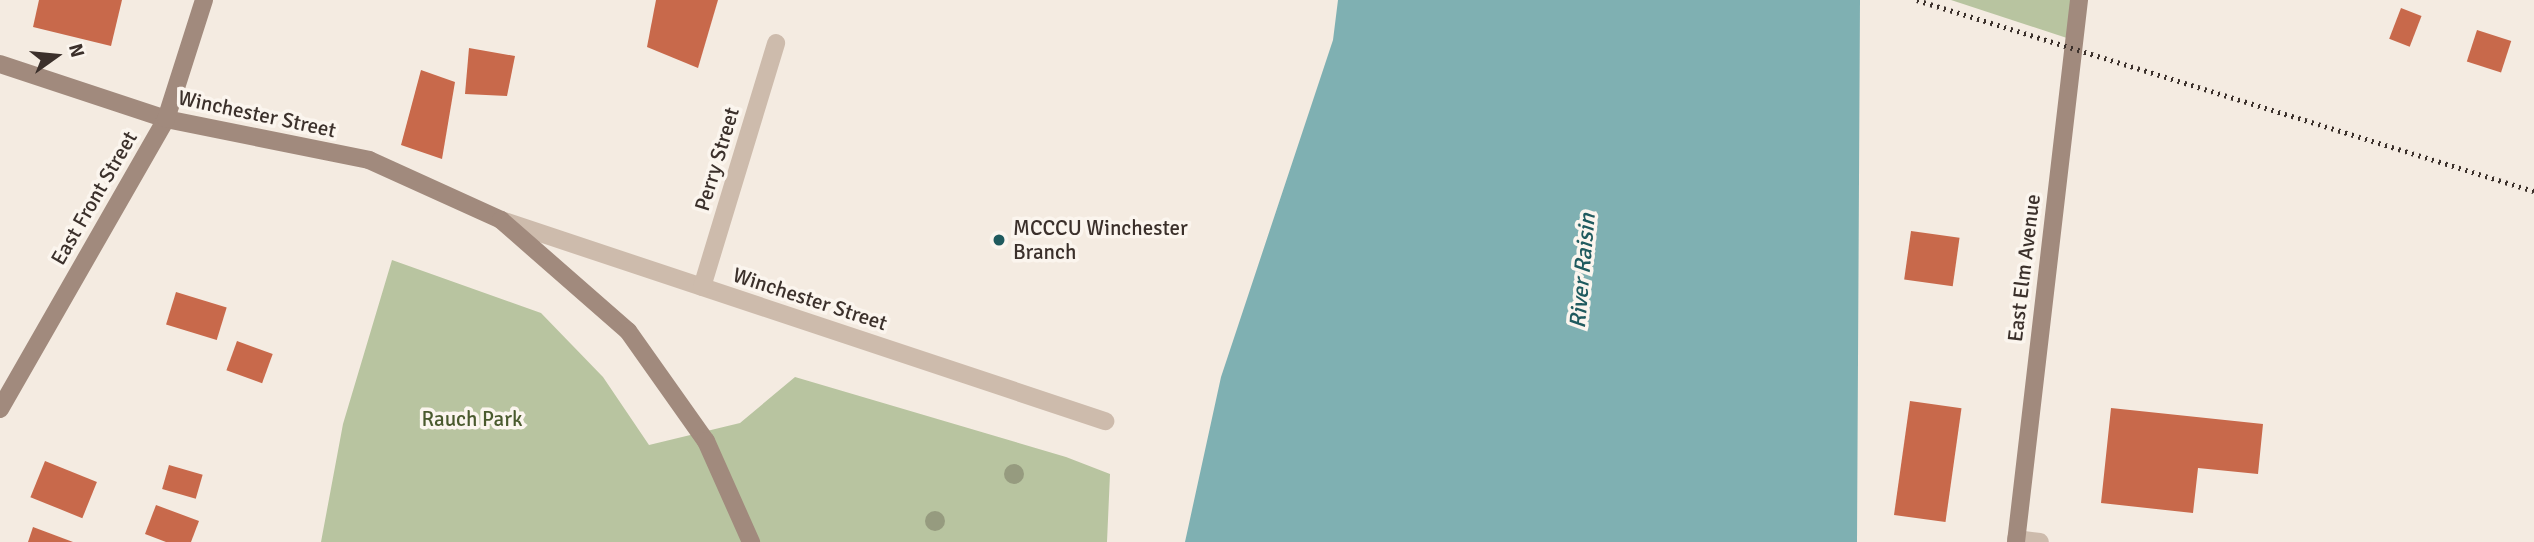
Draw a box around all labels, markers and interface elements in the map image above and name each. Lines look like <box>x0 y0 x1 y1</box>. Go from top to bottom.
north arrow <box>21 21 91 91</box>
text: N <box>63 41 90 60</box>
street label: Winchester Street <box>176 85 338 143</box>
street label: Perry Street <box>689 104 745 214</box>
street label: East Front Street <box>45 127 143 269</box>
street label: East Elm Avenue <box>2002 193 2046 343</box>
water label: River Raisin <box>1564 212 1602 330</box>
place label: MCCCU Winchester Branch <box>1013 215 1188 265</box>
marker: MCCCU Winchester Branch <box>991 232 1007 248</box>
street label: Winchester Street <box>730 262 890 336</box>
park label: Rauch Park <box>422 406 522 432</box>

